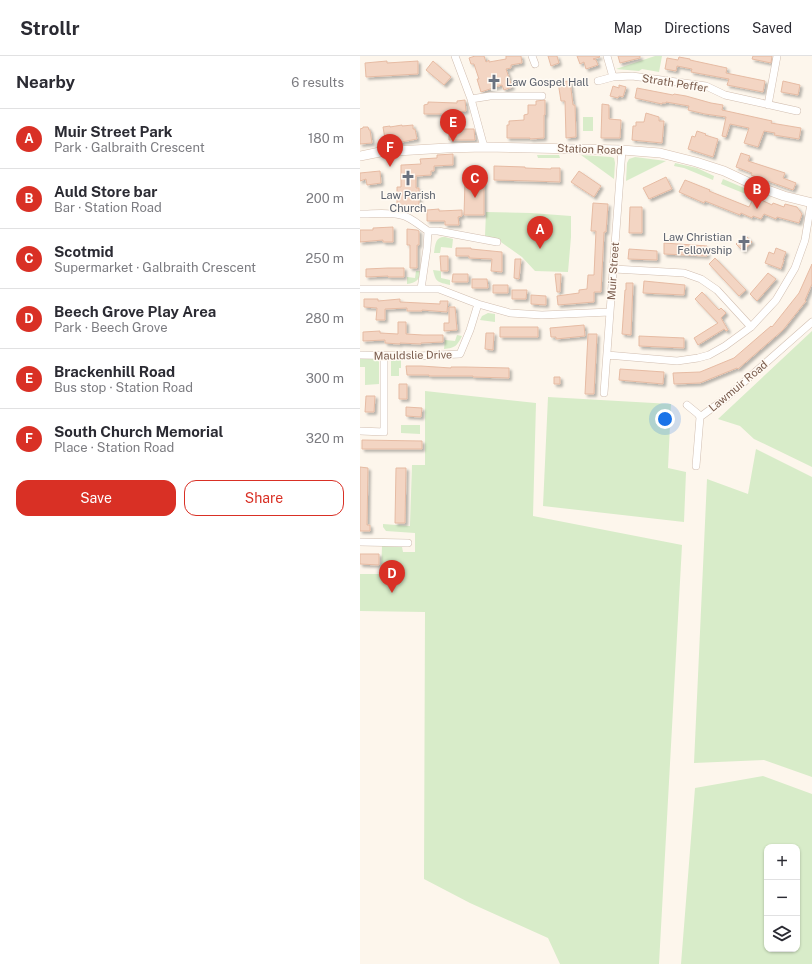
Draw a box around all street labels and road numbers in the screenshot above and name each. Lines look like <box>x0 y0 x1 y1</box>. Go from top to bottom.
street label: Strath Peffer <box>641 72 709 94</box>
street label: Station Road <box>557 142 623 156</box>
street label: Muir Street <box>605 242 621 300</box>
street label: Mauldslie Drive <box>374 348 452 362</box>
street label: Lawmuir Road <box>706 358 770 414</box>

